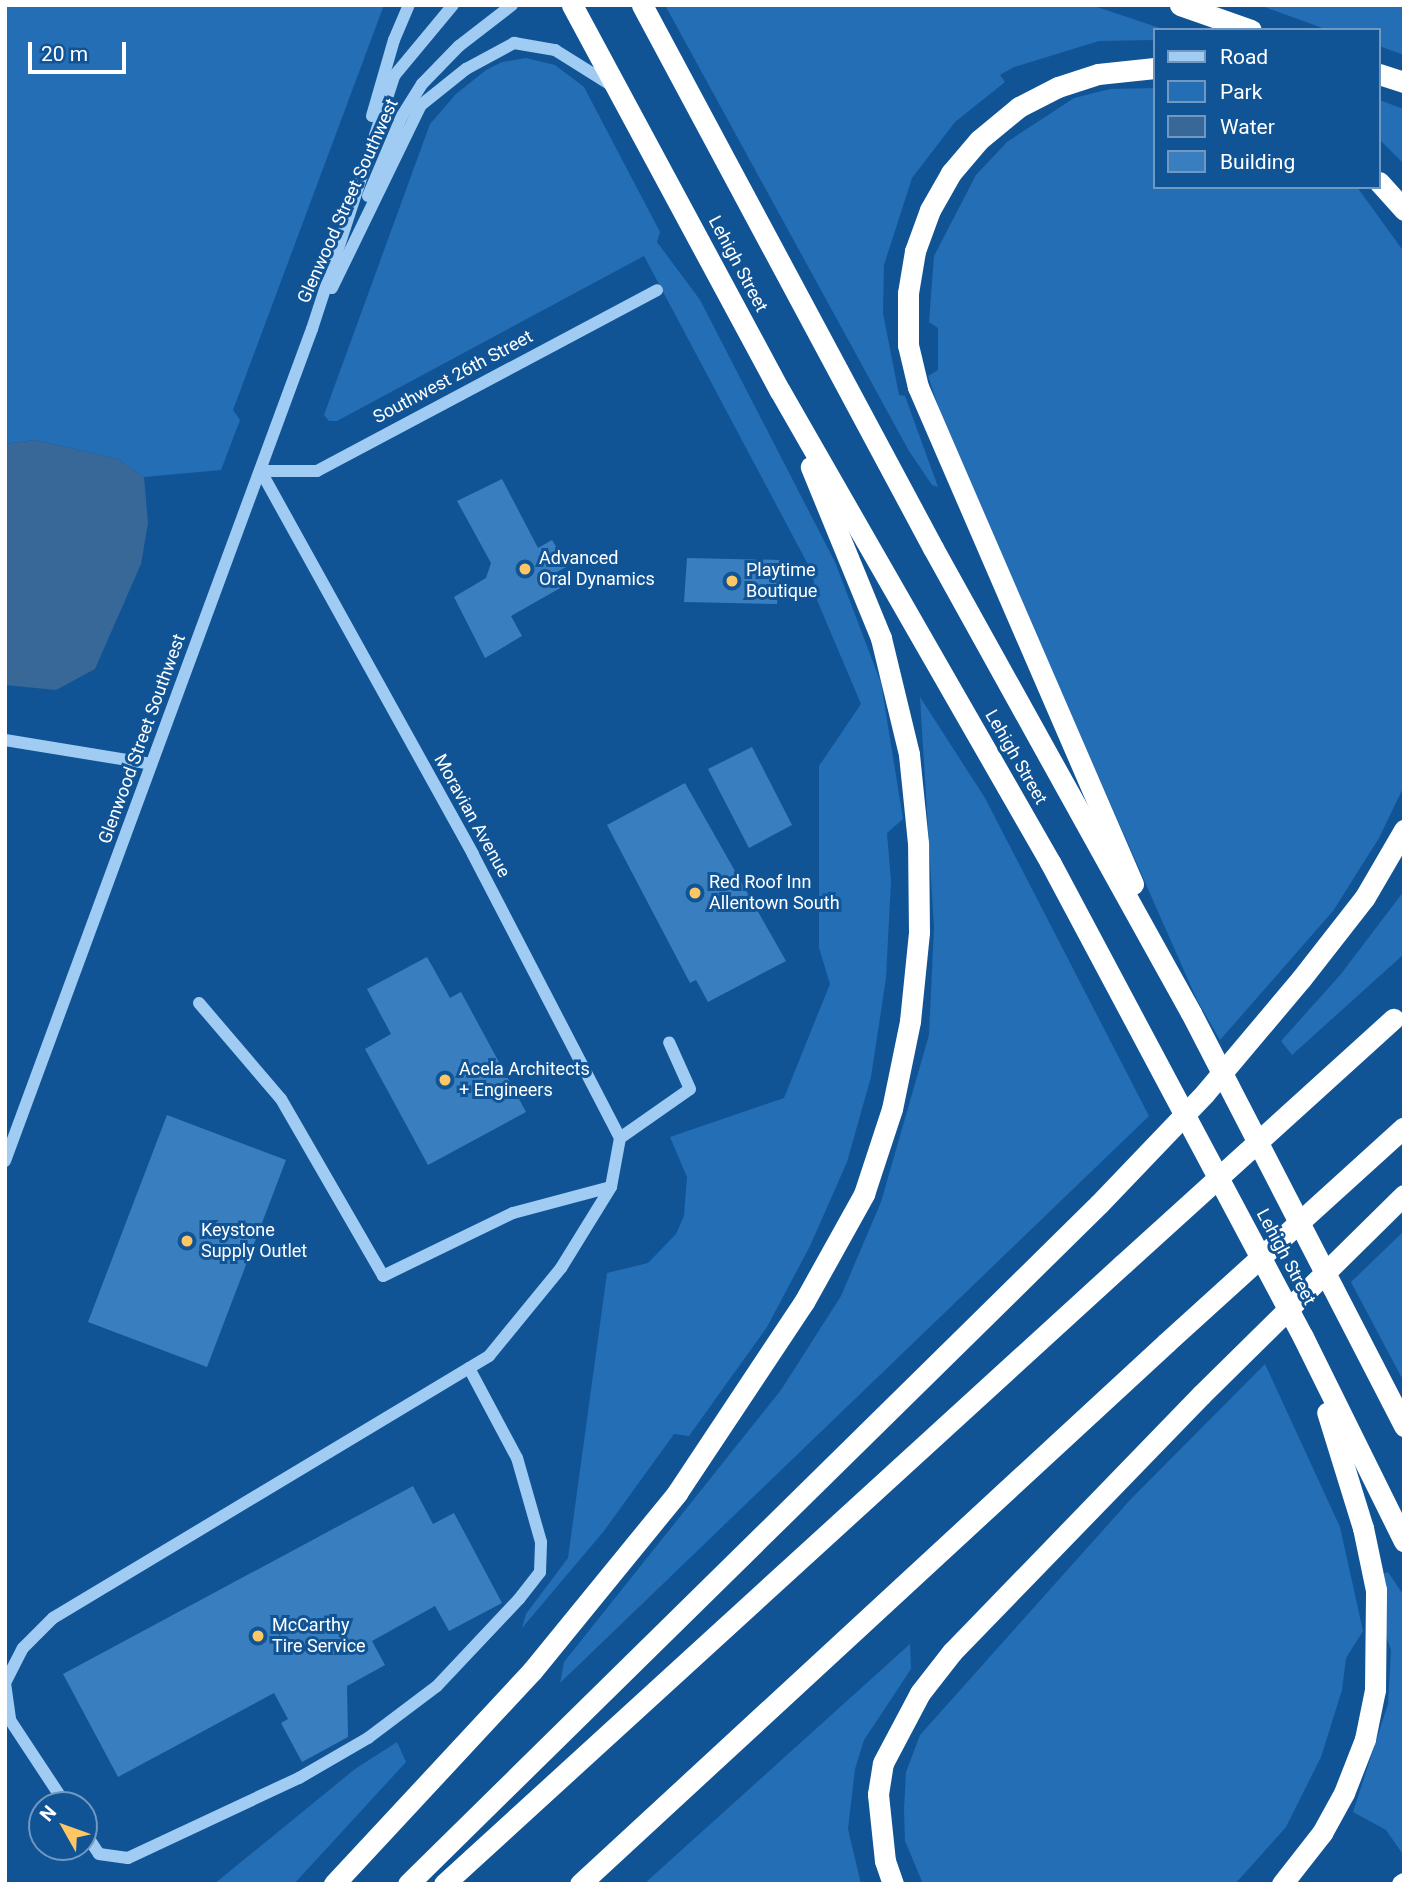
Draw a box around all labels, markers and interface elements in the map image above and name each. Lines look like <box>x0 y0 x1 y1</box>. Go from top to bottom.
scale bar <box>32 28 130 72</box>
legend <box>1154 28 1381 189</box>
text: 20 m <box>41 42 88 66</box>
text: Road <box>1220 45 1268 69</box>
text: Park <box>1220 80 1262 104</box>
street label: Glenwood Street Southwest <box>293 95 403 307</box>
text: Water <box>1220 115 1275 139</box>
text: Building <box>1220 150 1295 174</box>
street label: Lehigh Street <box>704 212 772 316</box>
street label: Southwest 26th Street <box>370 326 536 428</box>
place label: Advanced Oral Dynamics <box>539 548 655 590</box>
place label: Playtime Boutique <box>746 560 817 602</box>
marker: Advanced Oral Dynamics <box>517 561 533 577</box>
marker: Playtime Boutique <box>724 573 740 589</box>
street label: Glenwood Street Southwest <box>94 631 190 847</box>
street label: Lehigh Street <box>980 706 1052 808</box>
street label: Moravian Avenue <box>429 751 515 881</box>
place label: Red Roof Inn Allentown South <box>709 872 840 914</box>
marker: Red Roof Inn Allentown South <box>687 885 703 901</box>
place label: Acela Architects + Engineers <box>459 1059 590 1102</box>
marker: Acela Architects + Engineers <box>437 1072 453 1088</box>
street label: Lehigh Street <box>1252 1205 1320 1309</box>
place label: Keystone Supply Outlet <box>201 1220 307 1262</box>
marker: Keystone Supply Outlet <box>179 1233 195 1249</box>
place label: McCarthy Tire Service <box>272 1615 366 1658</box>
marker: McCarthy Tire Service <box>250 1628 266 1644</box>
north arrow <box>28 1791 98 1861</box>
text: N <box>35 1801 61 1826</box>

